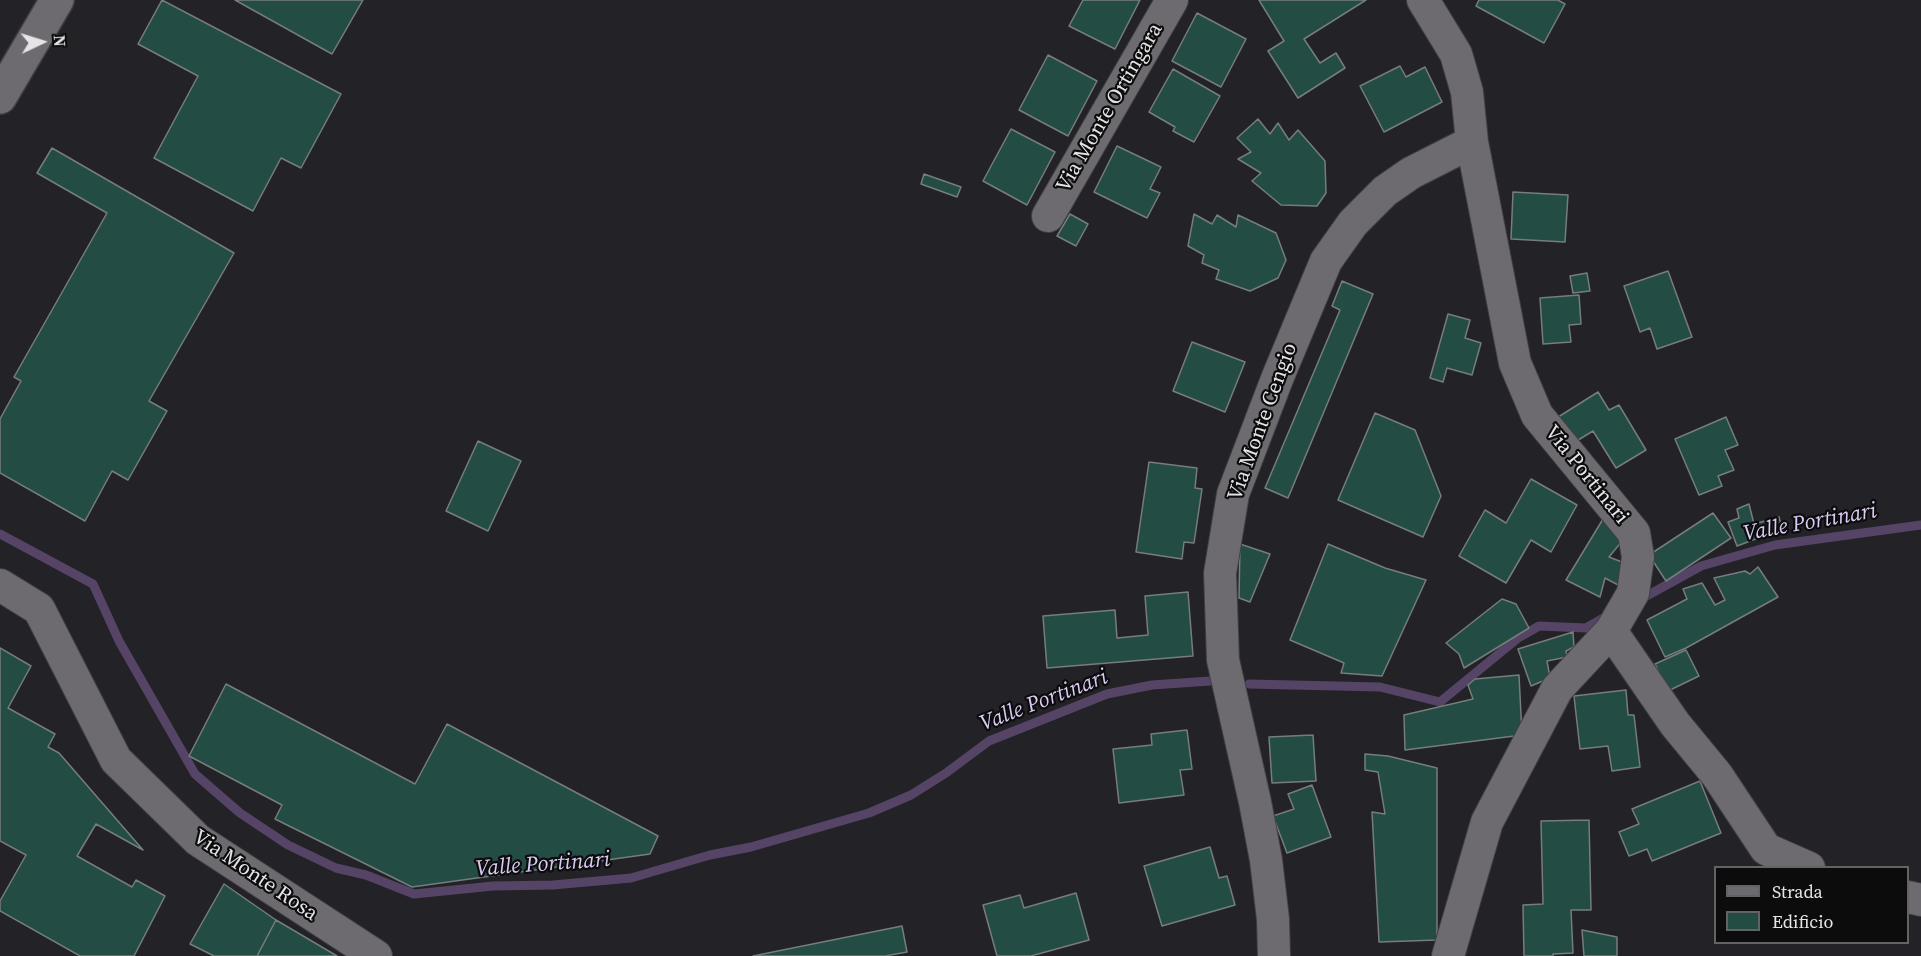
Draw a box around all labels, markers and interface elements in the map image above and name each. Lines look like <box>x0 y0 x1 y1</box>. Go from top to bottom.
north arrow <box>12 12 72 72</box>
street label: Via Monte Ortingara <box>1051 19 1169 197</box>
text: N <box>49 34 71 47</box>
street label: Via Monte Cengio <box>1223 340 1303 504</box>
street label: Via Portinari <box>1539 421 1633 529</box>
water label: Valle Portinari <box>1741 498 1879 548</box>
water label: Valle Portinari <box>976 664 1112 738</box>
street label: Via Monte Rosa <box>188 825 322 927</box>
water label: Valle Portinari <box>475 847 611 883</box>
legend <box>1714 866 1909 944</box>
text: Strada <box>1772 879 1823 904</box>
text: Edificio <box>1772 909 1833 934</box>

